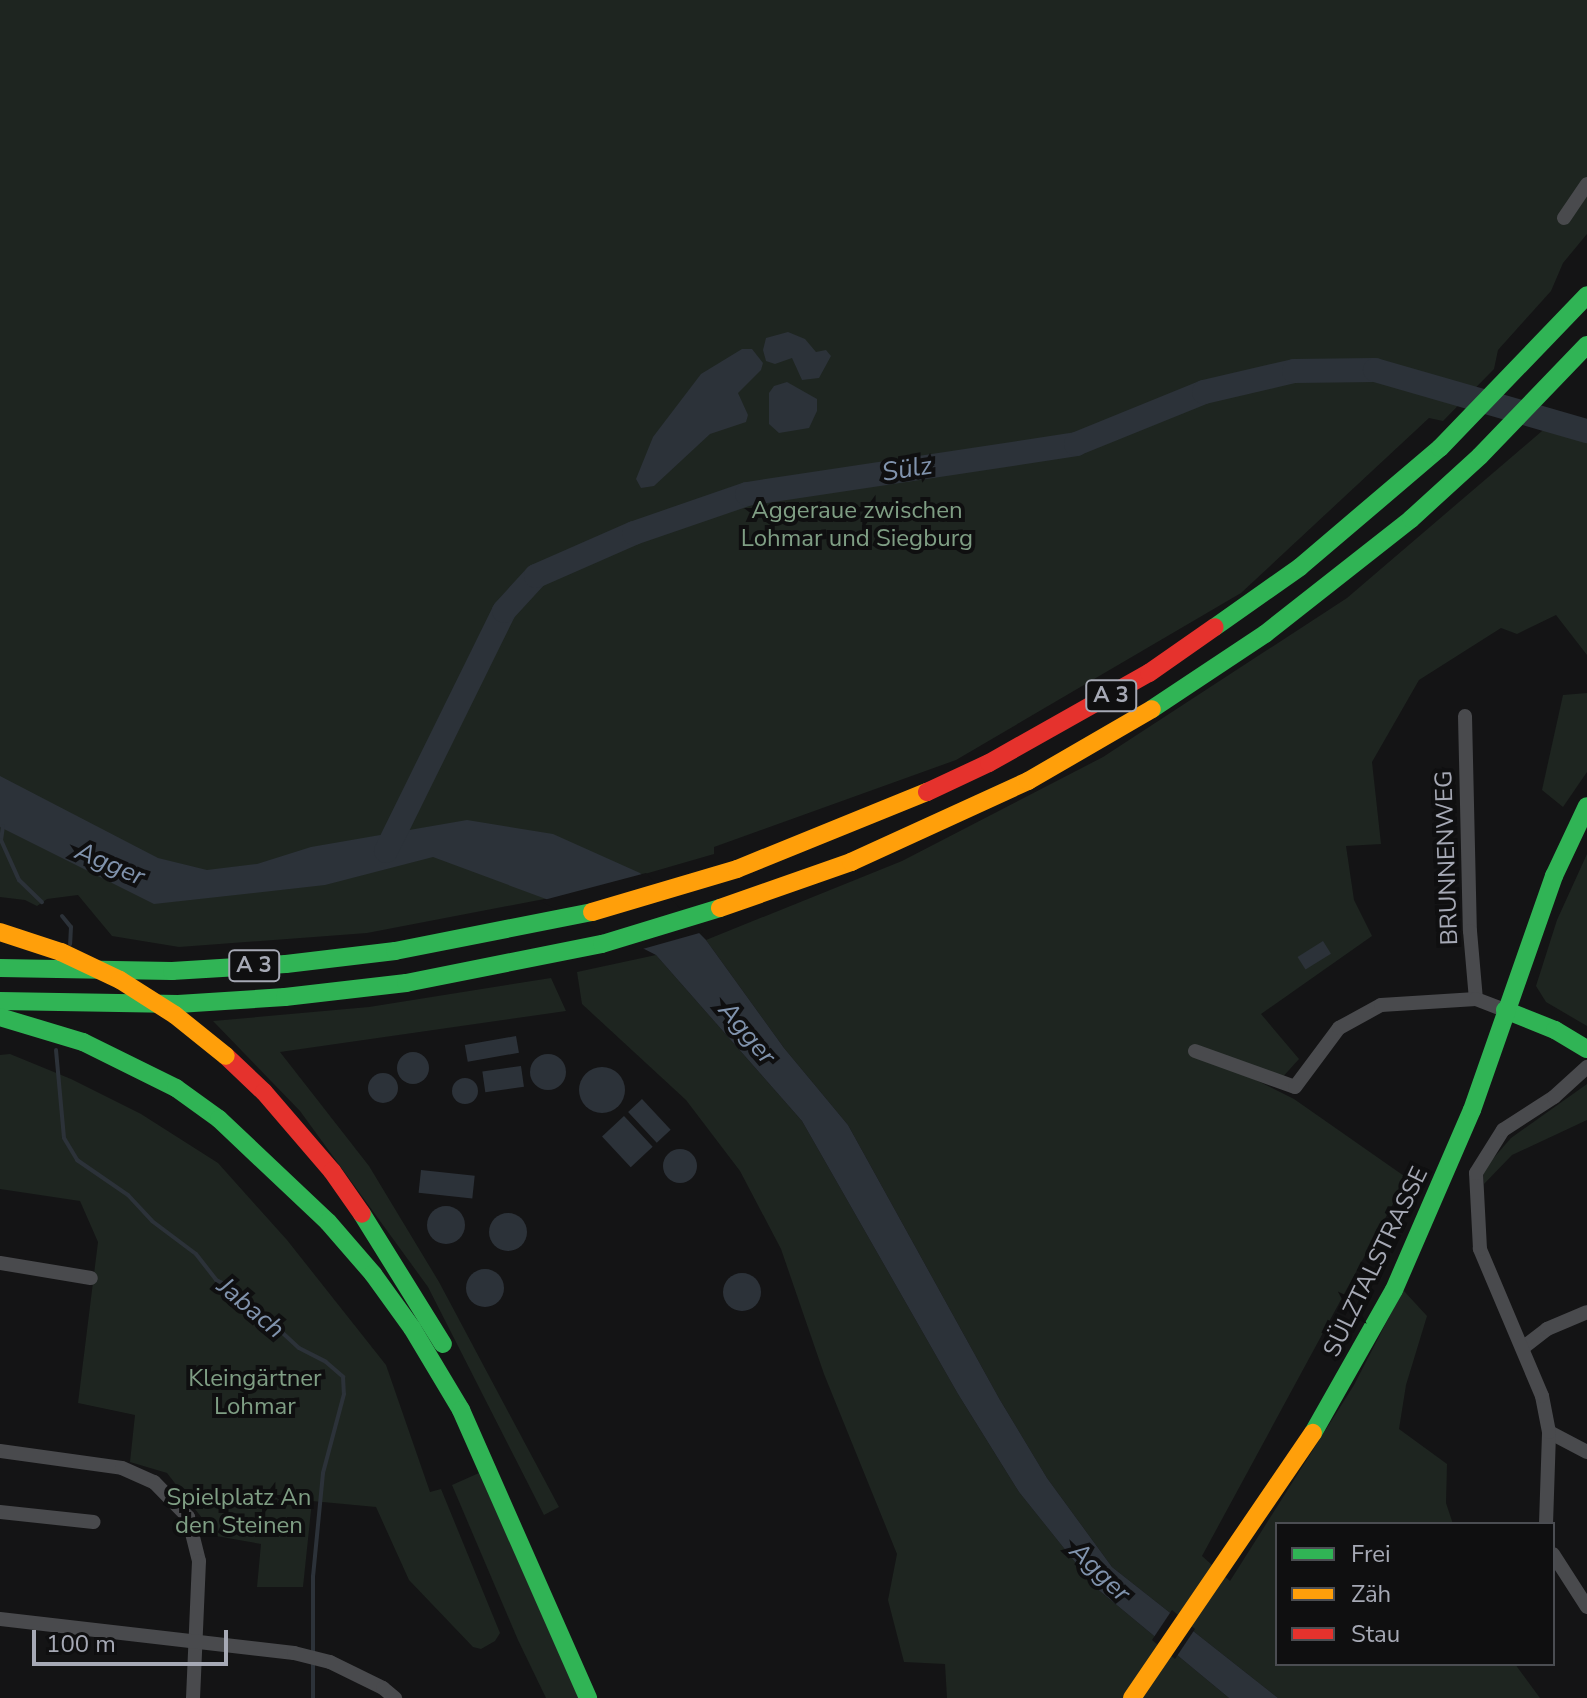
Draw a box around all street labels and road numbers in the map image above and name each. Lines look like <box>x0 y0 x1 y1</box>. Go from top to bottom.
road number: A 3 <box>1085 678 1137 714</box>
street label: BRUNNENWEG <box>1430 770 1464 946</box>
road number: A 3 <box>228 948 280 984</box>
street label: SÜLZTALSTRASSE <box>1318 1162 1434 1362</box>

